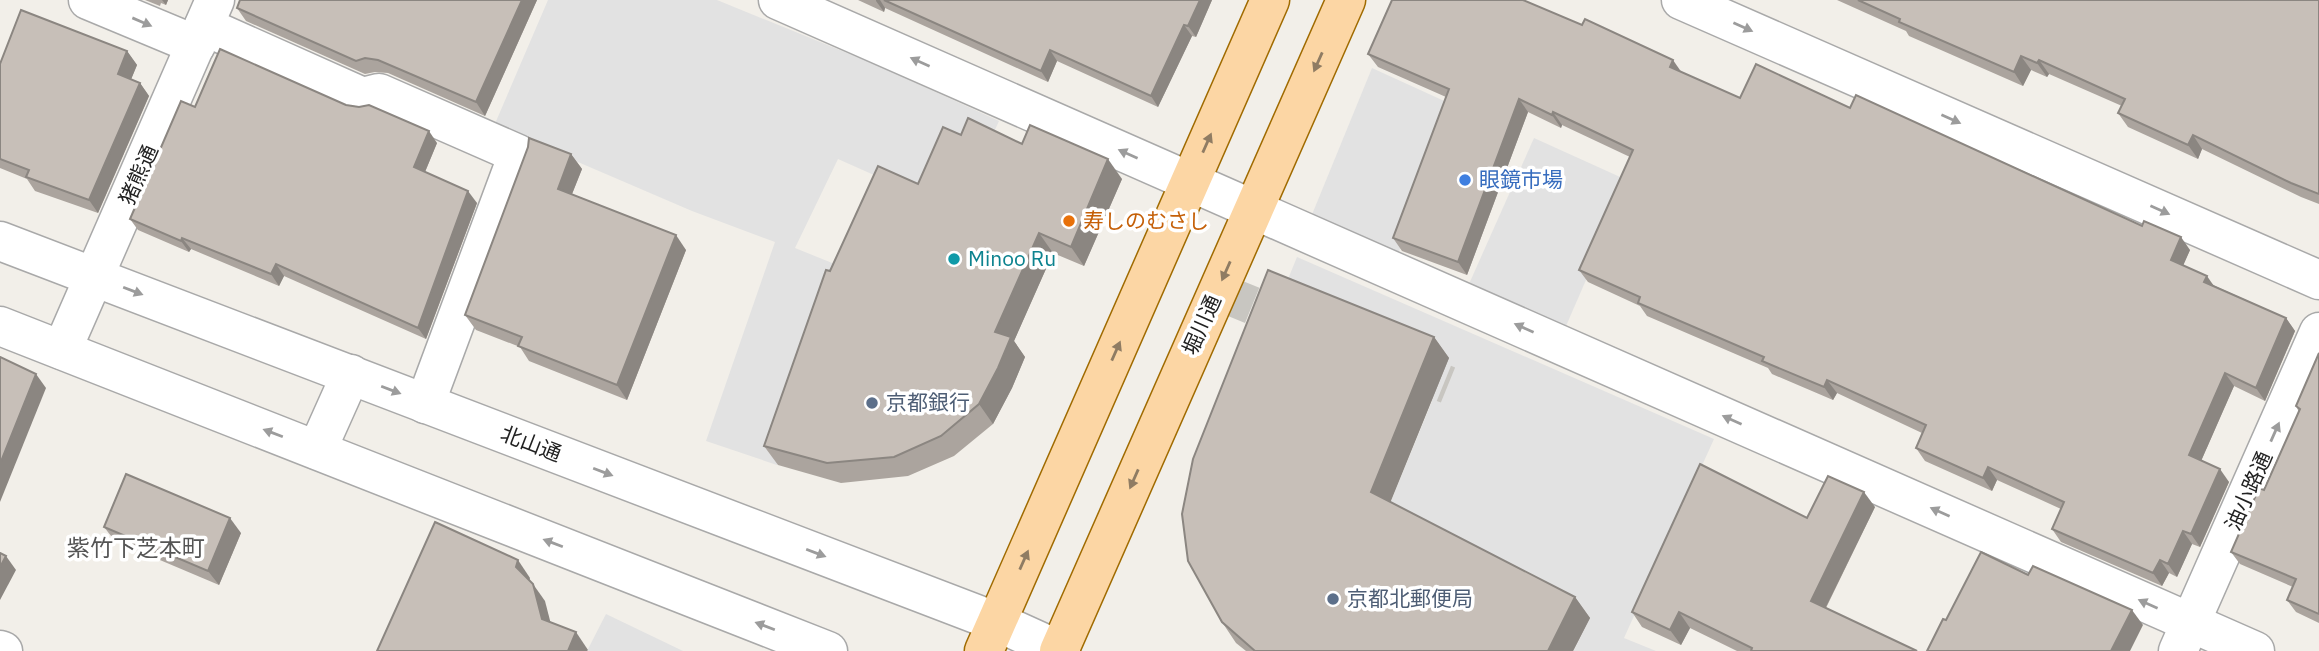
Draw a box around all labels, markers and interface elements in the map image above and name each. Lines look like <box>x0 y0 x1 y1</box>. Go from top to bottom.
one-way arrow <box>132 17 153 28</box>
one-way arrow <box>1733 21 1753 33</box>
one-way arrow <box>1312 52 1323 73</box>
one-way arrow <box>909 56 930 67</box>
one-way arrow <box>1941 114 1962 125</box>
one-way arrow <box>1201 133 1213 153</box>
street label: 猪熊通 <box>112 140 164 209</box>
one-way arrow <box>1118 148 1138 160</box>
place label: 眼鏡市場 <box>1479 165 1563 193</box>
marker: 眼鏡市場 <box>1457 172 1473 188</box>
one-way arrow <box>2150 204 2170 216</box>
place label: 寿しのむさし <box>1083 206 1209 234</box>
marker: 寿しのむさし <box>1061 213 1077 229</box>
place label: Minoo Ru <box>968 244 1056 272</box>
marker: Minoo Ru <box>946 251 962 267</box>
one-way arrow <box>1220 260 1231 281</box>
one-way arrow <box>122 286 143 297</box>
street label: 堀川通 <box>1175 290 1227 359</box>
one-way arrow <box>1513 322 1534 333</box>
one-way arrow <box>1111 341 1122 362</box>
one-way arrow <box>380 385 401 396</box>
place label: 京都銀行 <box>886 388 970 416</box>
marker: 京都銀行 <box>864 395 880 411</box>
one-way arrow <box>1721 414 1742 425</box>
street label: 北山通 <box>497 419 566 467</box>
one-way arrow <box>2270 421 2281 442</box>
one-way arrow <box>262 427 283 438</box>
street label: 油小路通 <box>2218 447 2278 535</box>
one-way arrow <box>593 466 614 477</box>
one-way arrow <box>1128 468 1139 489</box>
one-way arrow <box>1930 506 1950 518</box>
district label: 紫竹下芝本町 <box>67 532 205 562</box>
one-way arrow <box>542 537 563 548</box>
one-way arrow <box>805 547 826 558</box>
one-way arrow <box>1019 549 1030 570</box>
place label: 京都北郵便局 <box>1347 584 1473 612</box>
marker: 京都北郵便局 <box>1325 591 1341 607</box>
one-way arrow <box>2138 598 2158 610</box>
one-way arrow <box>754 620 775 631</box>

